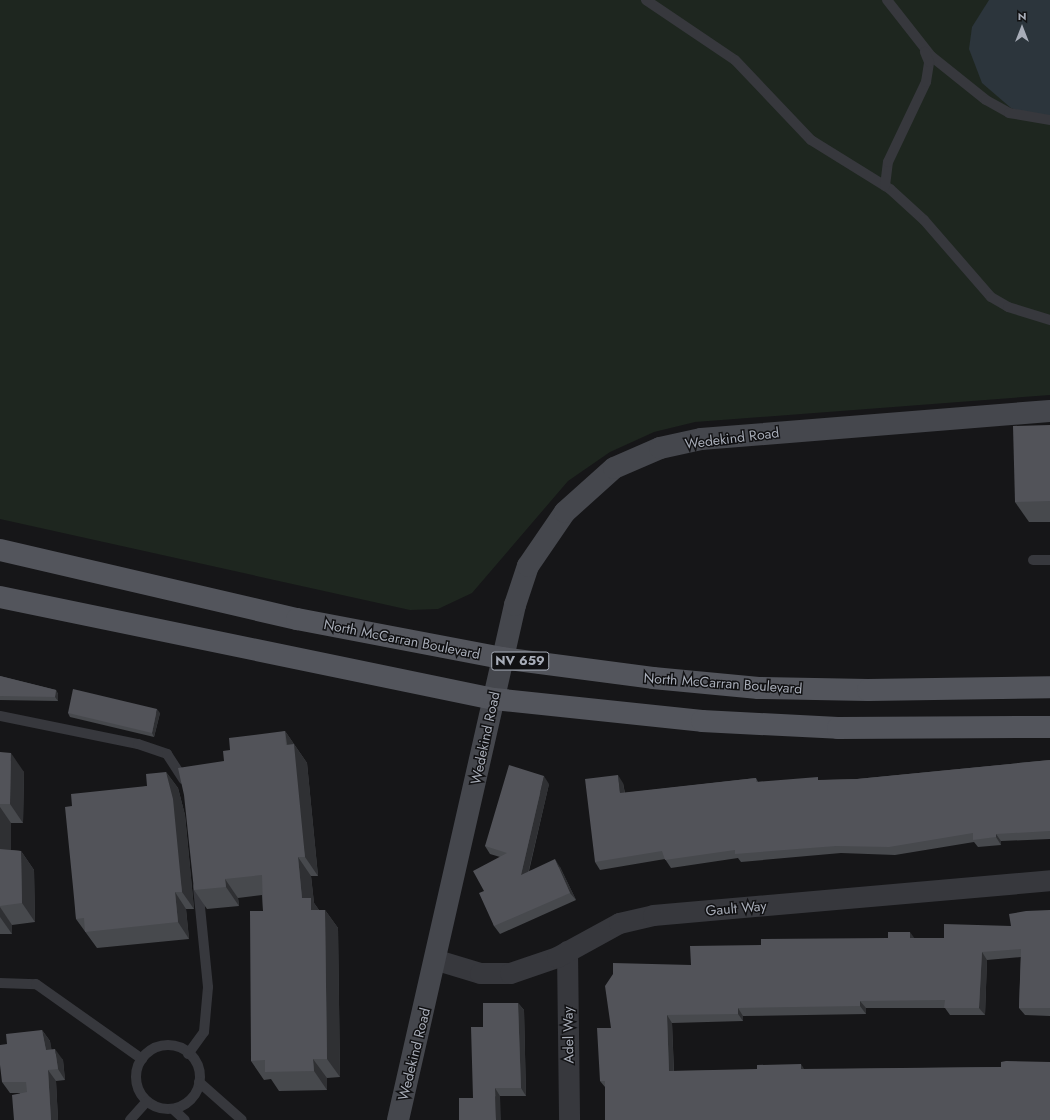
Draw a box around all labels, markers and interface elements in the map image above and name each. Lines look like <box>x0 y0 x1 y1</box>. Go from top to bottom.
north arrow <box>1002 8 1042 48</box>
text: N <box>1018 8 1026 24</box>
street label: Wedekind Road <box>684 424 780 452</box>
street label: North McCarran Boulevard <box>322 616 482 662</box>
road number: NV 659 <box>491 650 549 672</box>
street label: North McCarran Boulevard <box>643 669 803 697</box>
street label: Wedekind Road <box>467 690 503 786</box>
street label: Gault Way <box>705 897 767 919</box>
street label: Wedekind Road <box>394 1006 434 1102</box>
street label: Adel Way <box>559 1006 577 1064</box>

